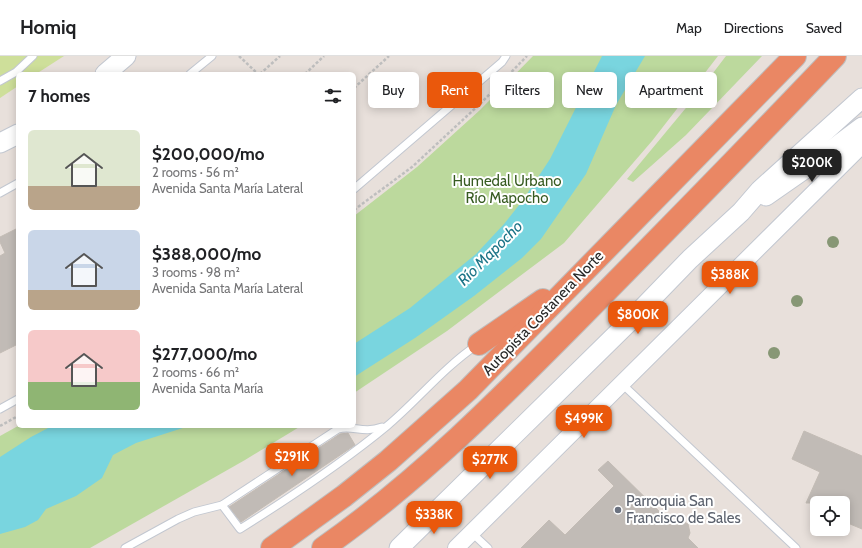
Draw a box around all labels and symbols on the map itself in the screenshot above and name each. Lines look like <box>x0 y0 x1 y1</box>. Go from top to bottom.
pin: $200K <box>784 149 840 183</box>
park label: Humedal Urbano Río Mapocho <box>452 172 562 207</box>
water label: Río Mapocho <box>454 217 526 289</box>
street label: Autopista Costanera Norte <box>479 247 608 379</box>
pin: $388K <box>702 261 758 295</box>
pin: $800K <box>610 301 666 335</box>
pin: $499K <box>556 405 612 439</box>
pin: $291K <box>264 443 320 477</box>
pin: $277K <box>462 446 518 480</box>
place label: Parroquia San Francisco de Sales <box>626 492 741 527</box>
pin: $338K <box>406 501 462 535</box>
marker: Parroquia San Francisco de Sales <box>613 505 623 515</box>

